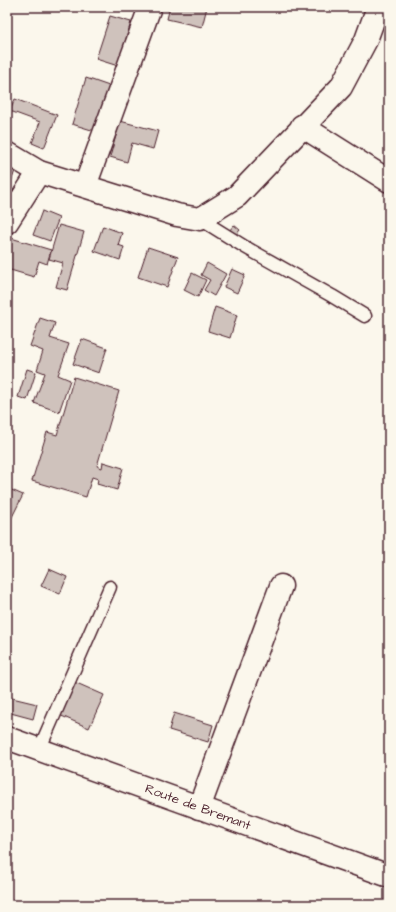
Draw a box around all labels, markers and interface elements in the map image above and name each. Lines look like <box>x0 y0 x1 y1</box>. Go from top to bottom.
street label: Route de Bremant <box>143 779 254 835</box>

